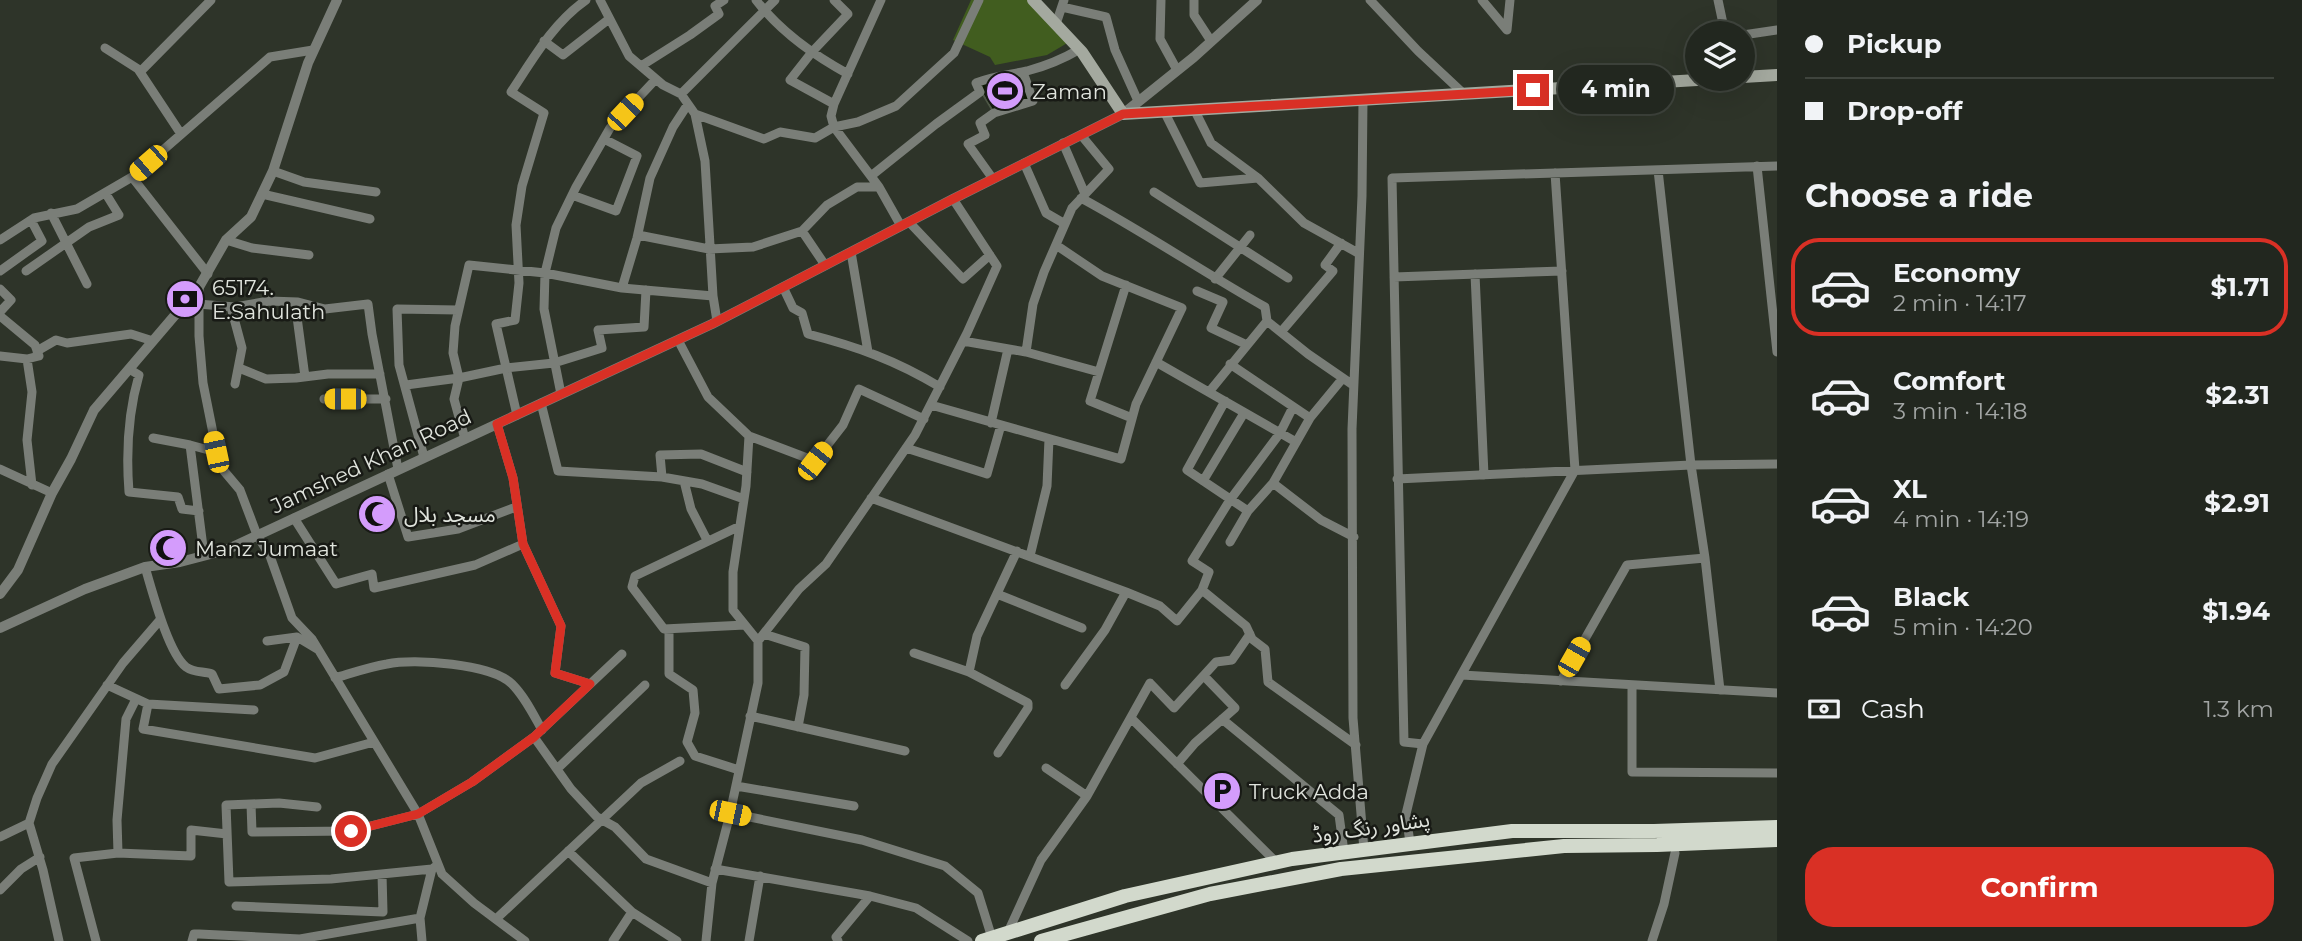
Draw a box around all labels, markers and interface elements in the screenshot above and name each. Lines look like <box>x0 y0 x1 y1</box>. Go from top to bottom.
map controls <box>1685 21 1755 91</box>
button: layers <box>1685 21 1755 91</box>
text: Pickup <box>1847 28 1942 60</box>
callout: 4 min <box>1558 66 1673 114</box>
sports icon: Zaman <box>984 70 1026 112</box>
route end <box>1517 74 1549 106</box>
text: 4 min <box>1581 75 1651 103</box>
place label: Zaman <box>1032 79 1107 104</box>
car <box>603 89 648 135</box>
text: Drop-off <box>1847 95 1962 127</box>
car <box>126 141 171 185</box>
text: Choose a ride <box>1805 176 2033 215</box>
icon: car <box>1809 256 1872 319</box>
text: Economy <box>1893 257 2020 289</box>
text: $1.71 <box>2211 271 2270 303</box>
place label: 65174. E.Sahulath <box>212 275 325 324</box>
bank icon: 65174. E.Sahulath <box>164 278 206 320</box>
text: 2 min · 14:17 <box>1893 289 2026 317</box>
icon: car <box>1809 364 1872 427</box>
text: Comfort <box>1893 365 2005 397</box>
text: $2.31 <box>2205 379 2270 411</box>
car <box>325 389 367 410</box>
text: 3 min · 14:18 <box>1893 397 2027 425</box>
street label: Jamshed Khan Road <box>266 404 475 519</box>
car <box>202 429 231 475</box>
car <box>794 438 837 484</box>
icon: car <box>1809 472 1872 535</box>
text: XL <box>1893 473 1927 505</box>
text: $2.91 <box>2204 487 2270 519</box>
mosque icon: مسجد بلال <box>356 493 398 535</box>
place label: مسجد بلال <box>404 502 496 527</box>
text: 4 min · 14:19 <box>1893 505 2029 533</box>
mosque icon: Manz Jumaat <box>147 527 189 569</box>
place label: Manz Jumaat <box>195 536 338 561</box>
icon: car <box>1809 580 1872 643</box>
text: Black <box>1893 581 1969 613</box>
text: $1.94 <box>2202 595 2270 627</box>
text: 5 min · 14:20 <box>1893 613 2033 641</box>
car <box>1555 634 1594 680</box>
icon: cash <box>1805 690 1843 728</box>
text: Cash <box>1861 693 1925 725</box>
text: 1.3 km <box>2204 695 2274 723</box>
parking icon: Truck Adda <box>1201 770 1243 812</box>
place label: Truck Adda <box>1249 779 1369 804</box>
car <box>708 798 753 828</box>
street label: پشاور رنگ روڈ <box>1311 806 1432 849</box>
route start <box>335 815 367 847</box>
button: Confirm <box>1805 847 2274 927</box>

